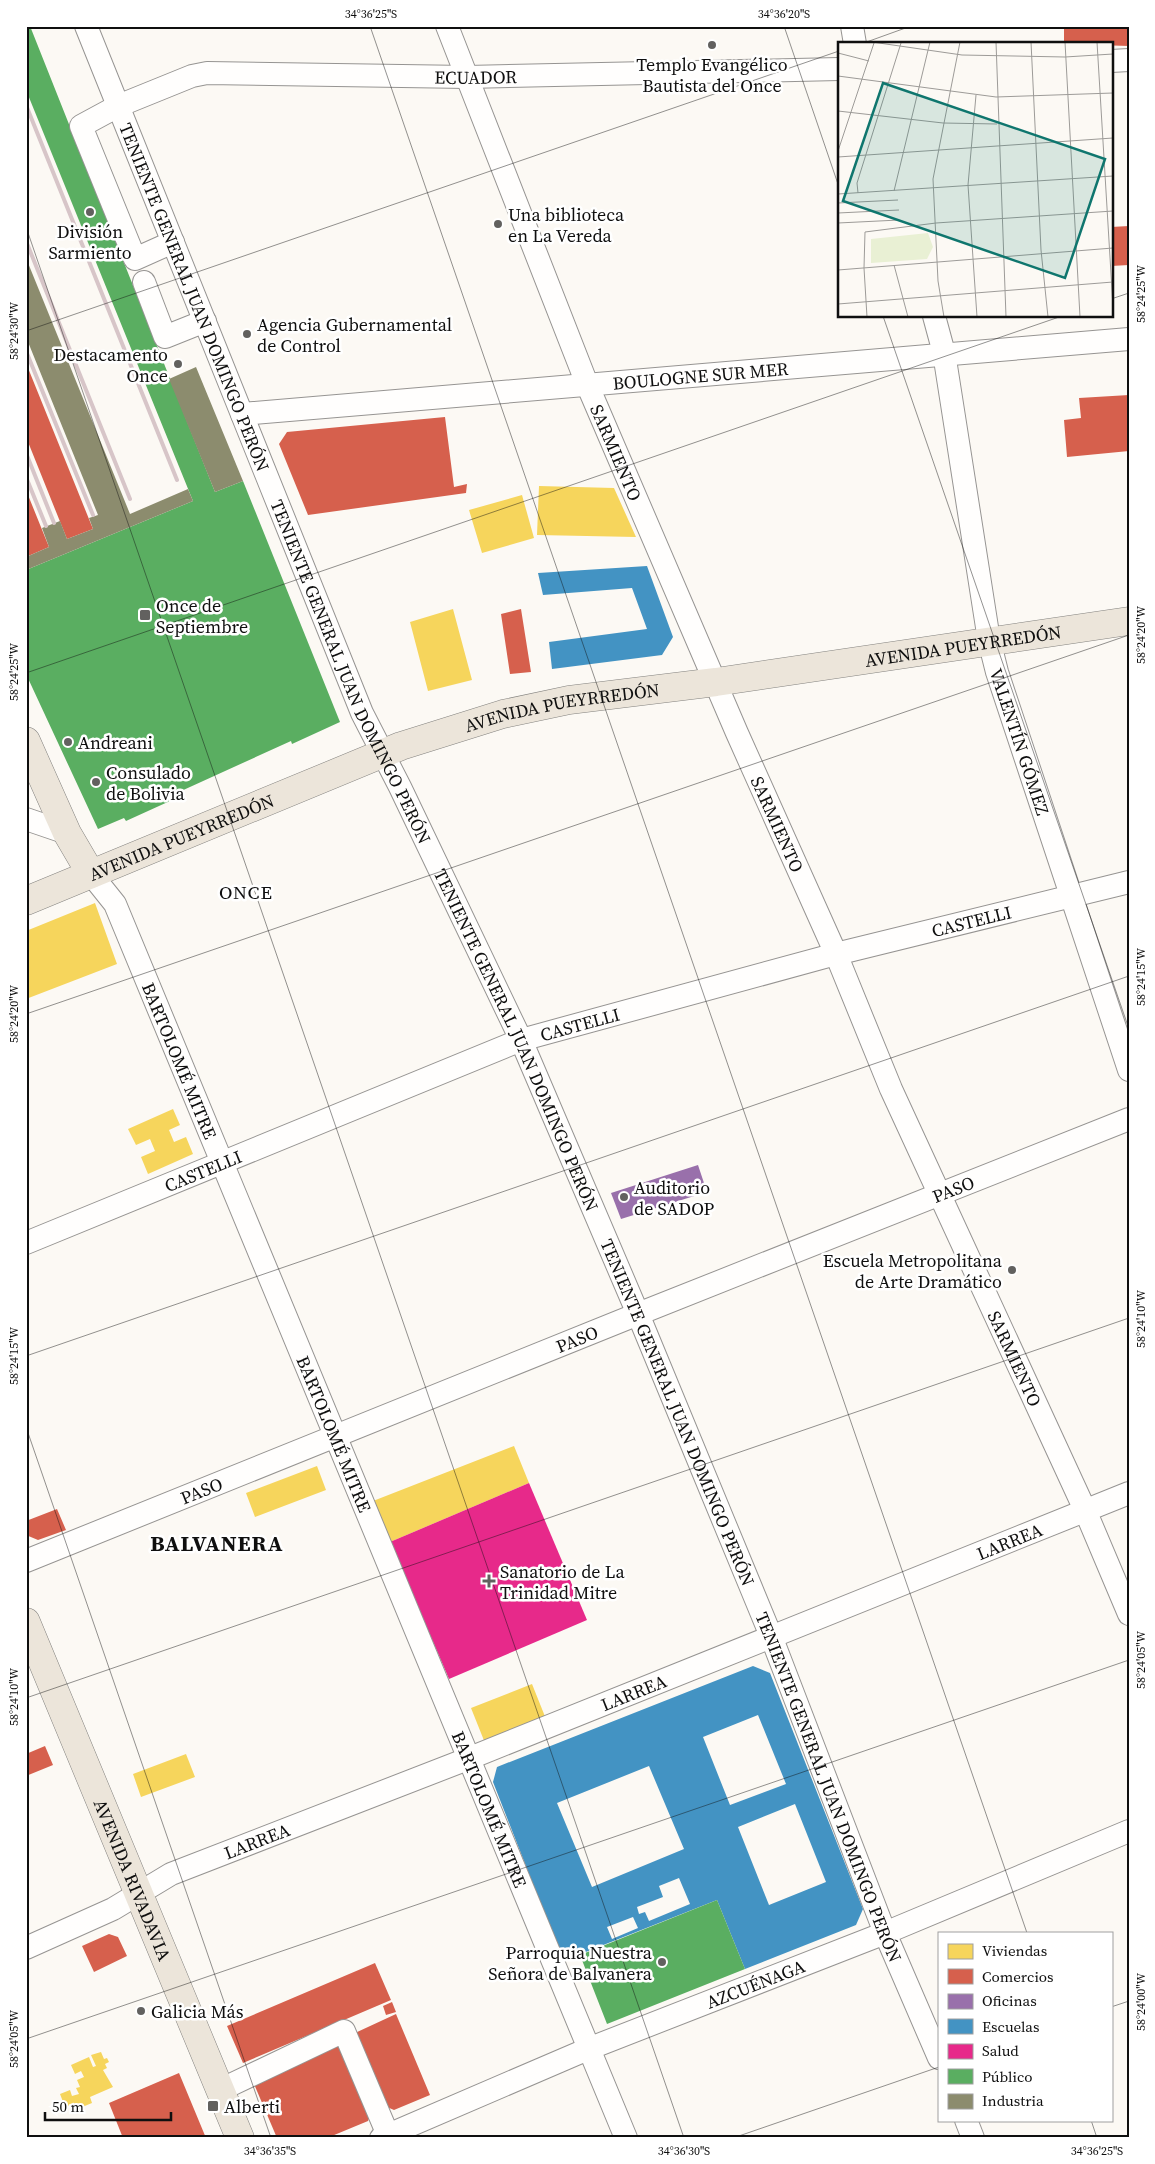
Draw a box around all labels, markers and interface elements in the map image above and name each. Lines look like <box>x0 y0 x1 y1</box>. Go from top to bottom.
text: 34°36'25"S <box>345 6 397 22</box>
text: 34°36'20"S <box>758 6 810 22</box>
marker: Templo Evangélico Bautista del Once <box>706 39 718 51</box>
inset map <box>838 42 1112 318</box>
place label: Templo Evangélico Bautista del Once <box>636 52 788 98</box>
street label: ECUADOR <box>434 63 517 90</box>
street label: TENIENTE GENERAL JUAN DOMINGO PERÓN <box>114 119 276 475</box>
place label: Una biblioteca en La Vereda <box>508 202 625 248</box>
marker: División Sarmiento <box>84 206 96 218</box>
marker: Una biblioteca en La Vereda <box>492 218 504 230</box>
place label: División Sarmiento <box>48 219 132 265</box>
text: 58°24'25"W <box>1133 265 1149 323</box>
text: 58°24'30"W <box>6 302 22 360</box>
place label: Agencia Gubernamental de Control <box>257 312 452 358</box>
marker: Agencia Gubernamental de Control <box>241 328 253 340</box>
place label: Destacamento Once <box>53 342 168 388</box>
street label: BOULOGNE SUR MER <box>612 355 789 395</box>
marker: Destacamento Once <box>172 358 184 370</box>
street label: SARMIENTO <box>585 400 648 505</box>
street label: TENIENTE GENERAL JUAN DOMINGO PERÓN <box>265 496 438 848</box>
place label: Once de Septiembre <box>156 593 248 639</box>
text: 58°24'20"W <box>1133 606 1149 664</box>
marker: Once de Septiembre <box>138 608 152 622</box>
street label: AVENIDA PUEYRREDÓN <box>863 619 1063 672</box>
text: 58°24'25"W <box>6 643 22 701</box>
street label: VALENTÍN GÓMEZ <box>984 665 1056 818</box>
street label: AVENIDA PUEYRREDÓN <box>461 677 661 738</box>
place label: Andreani <box>78 730 153 755</box>
marker: Andreani <box>62 736 74 748</box>
place label: Consulado de Bolivia <box>106 760 191 806</box>
street label: SARMIENTO <box>745 772 810 876</box>
marker: Consulado de Bolivia <box>90 776 102 788</box>
street label: AVENIDA PUEYRREDÓN <box>85 787 278 886</box>
street label: TENIENTE GENERAL JUAN DOMINGO PERÓN <box>428 864 605 1215</box>
district label: ONCE <box>219 879 273 905</box>
street label: CASTELLI <box>929 899 1014 943</box>
text: 58°24'15"W <box>1133 948 1149 1006</box>
street label: BARTOLOMÉ MITRE <box>136 979 223 1143</box>
text: 58°24'20"W <box>6 985 22 1043</box>
street label: CASTELLI <box>537 1001 622 1047</box>
street label: CASTELLI <box>160 1143 245 1198</box>
street label: PASO <box>928 1169 978 1208</box>
place label: Auditorio de SADOP <box>634 1175 714 1221</box>
marker: Auditorio de SADOP <box>618 1191 630 1203</box>
street label: TENIENTE GENERAL JUAN DOMINGO PERÓN <box>595 1235 761 1589</box>
place label: Escuela Metropolitana de Arte Dramático <box>823 1248 1003 1294</box>
marker: Escuela Metropolitana de Arte Dramático <box>1006 1264 1018 1276</box>
text: 58°24'10"W <box>1133 1290 1149 1348</box>
street label: SARMIENTO <box>982 1307 1048 1410</box>
street label: PASO <box>552 1319 602 1358</box>
text: 58°24'15"W <box>6 1327 22 1385</box>
street label: BARTOLOMÉ MITRE <box>291 1352 378 1516</box>
street label: PASO <box>176 1471 226 1510</box>
street label: LARREA <box>973 1517 1046 1566</box>
district label: BALVANERA <box>150 1528 284 1558</box>
place label: Sanatorio de La Trinidad Mitre <box>500 1559 625 1605</box>
marker: Sanatorio de La Trinidad Mitre <box>482 1574 496 1588</box>
street label: TENIENTE GENERAL JUAN DOMINGO PERÓN <box>750 1608 908 1966</box>
text: 58°24'05"W <box>1133 1631 1149 1689</box>
text: 58°24'10"W <box>6 1668 22 1726</box>
street label: LARREA <box>597 1668 670 1717</box>
street label: BARTOLOMÉ MITRE <box>446 1727 533 1891</box>
street label: AVENIDA RIVADAVIA <box>88 1795 178 1964</box>
street label: LARREA <box>220 1817 293 1865</box>
legend <box>938 1932 1112 2122</box>
place label: Parroquia Nuestra Señora de Balvanera <box>488 1940 653 1986</box>
text: Viviendas <box>982 1940 1047 1961</box>
street label: AZCUÉNAGA <box>702 1953 809 2014</box>
marker: Parroquia Nuestra Señora de Balvanera <box>656 1956 668 1968</box>
text: Comercios <box>982 1966 1054 1987</box>
text: 58°24'00"W <box>1133 1973 1149 2031</box>
text: Oficinas <box>982 1990 1037 2011</box>
place label: Galicia Más <box>151 1999 244 2024</box>
marker: Galicia Más <box>135 2005 147 2017</box>
text: 58°24'05"W <box>6 2010 22 2068</box>
text: Escuelas <box>982 2016 1039 2037</box>
text: Salud <box>982 2040 1019 2061</box>
text: Público <box>982 2066 1033 2087</box>
scale bar <box>45 2089 171 2121</box>
text: Industria <box>982 2090 1044 2111</box>
place label: Alberti <box>224 2094 280 2119</box>
text: 50 m <box>52 2096 84 2117</box>
marker: Alberti <box>206 2099 220 2113</box>
text: 34°36'35"S <box>244 2143 296 2159</box>
text: 34°36'30"S <box>658 2143 710 2159</box>
text: 34°36'25"S <box>1071 2143 1123 2159</box>

